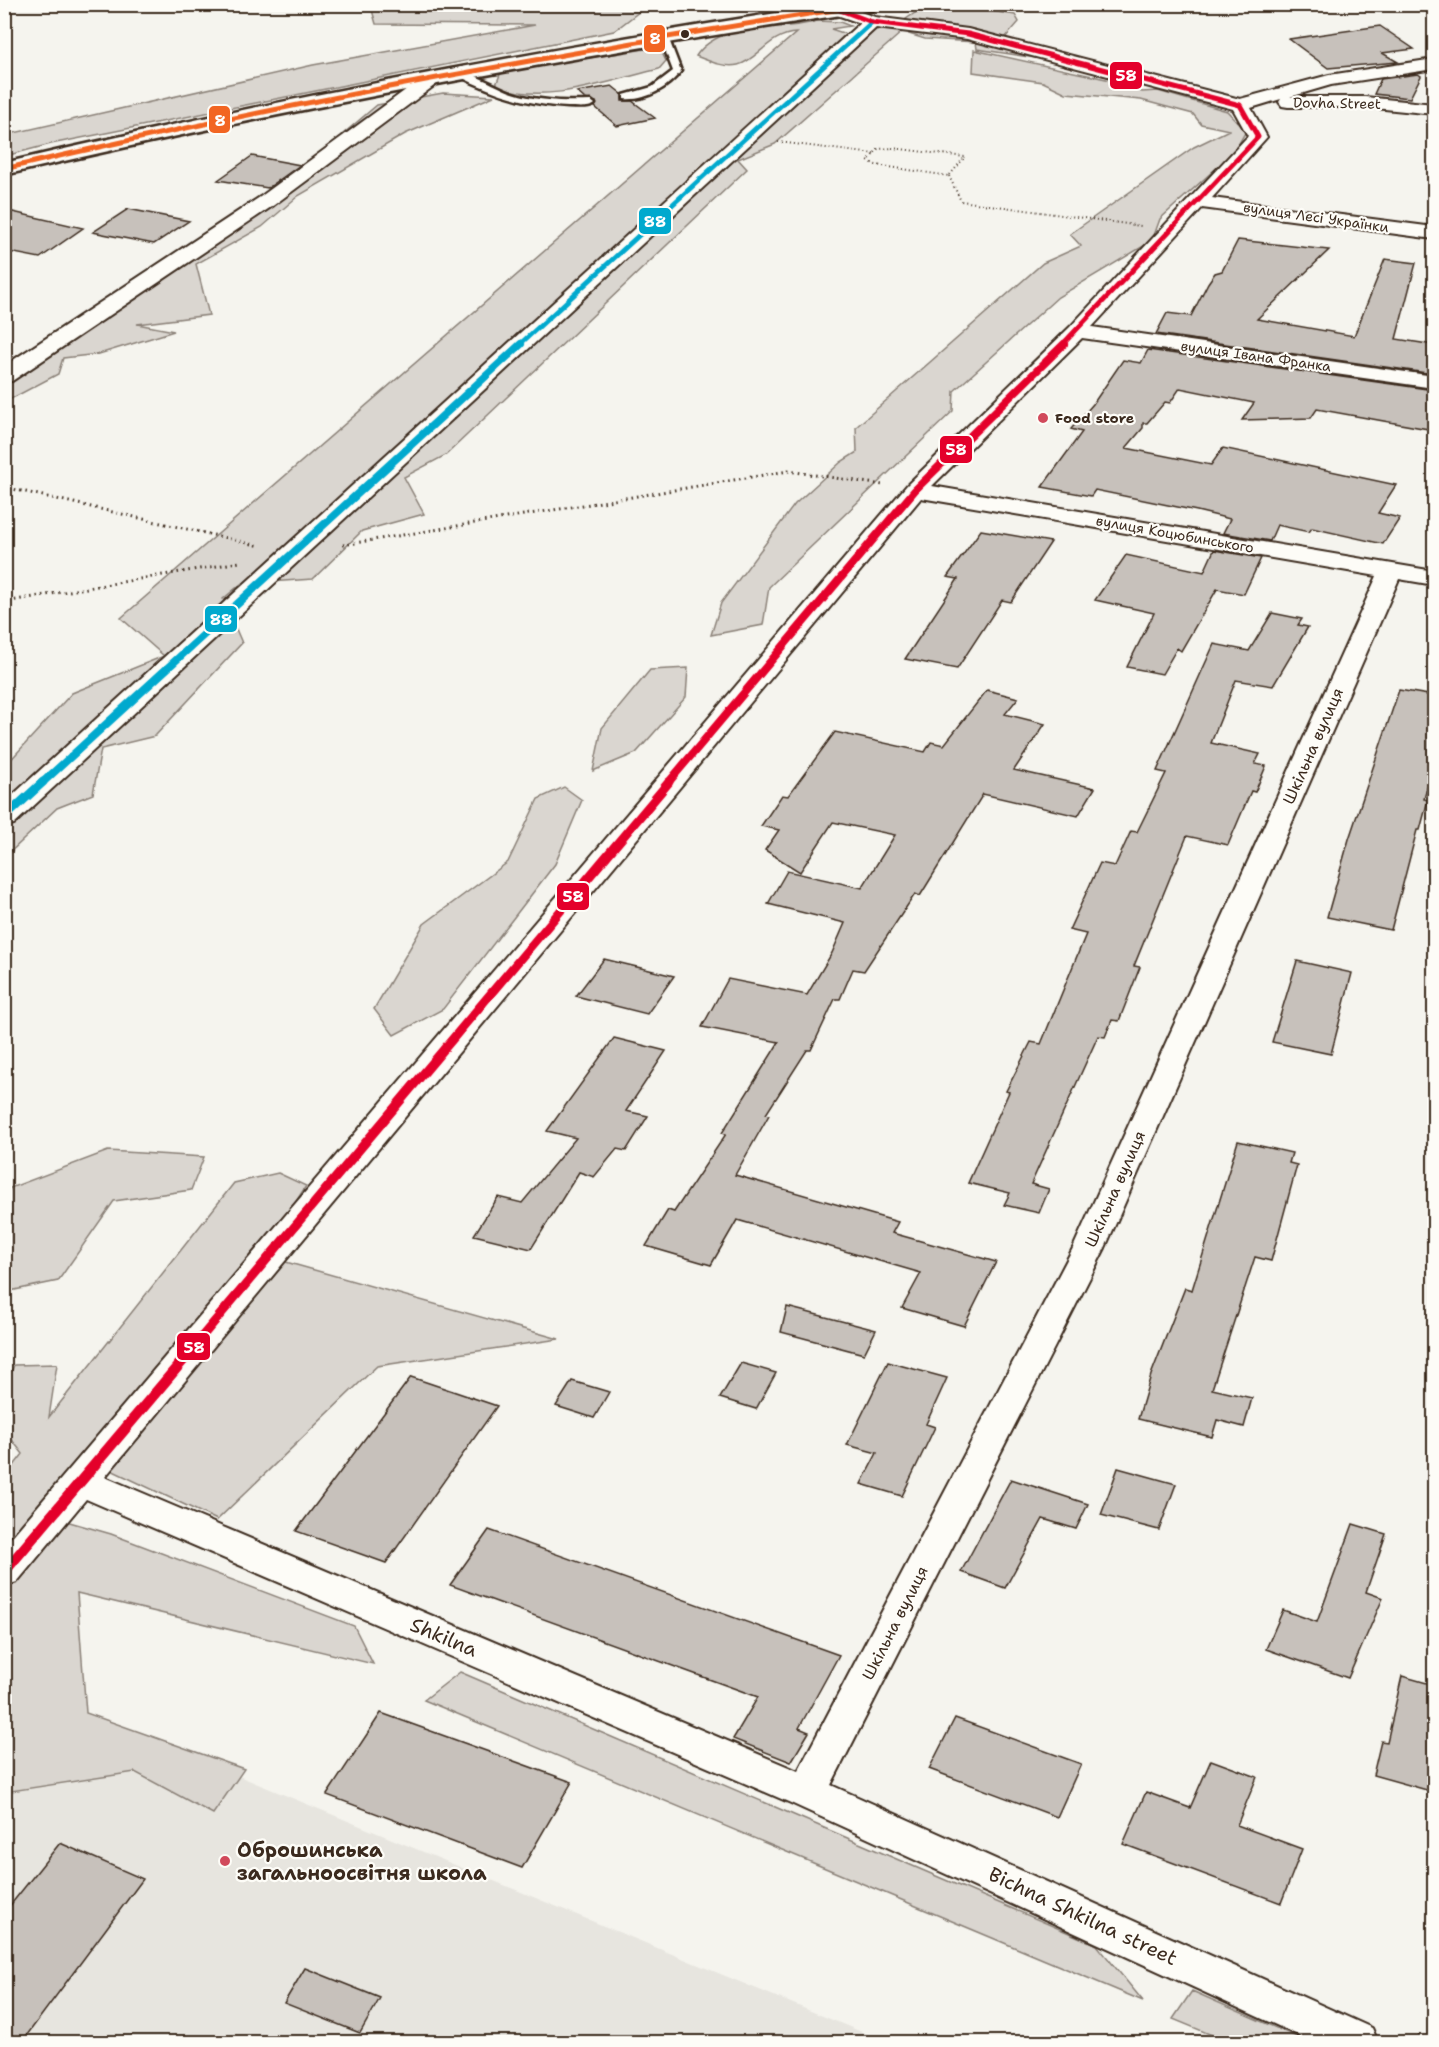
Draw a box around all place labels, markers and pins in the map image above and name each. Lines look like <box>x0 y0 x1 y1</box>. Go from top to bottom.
unlabelled marker <box>679 28 691 40</box>
place label: Food store <box>1055 409 1134 427</box>
marker: Food store <box>1036 411 1050 425</box>
place label: Оброшинська загальноосвітня школа <box>237 1837 487 1886</box>
marker: Оброшинська загальноосвітня школа <box>218 1854 232 1868</box>

